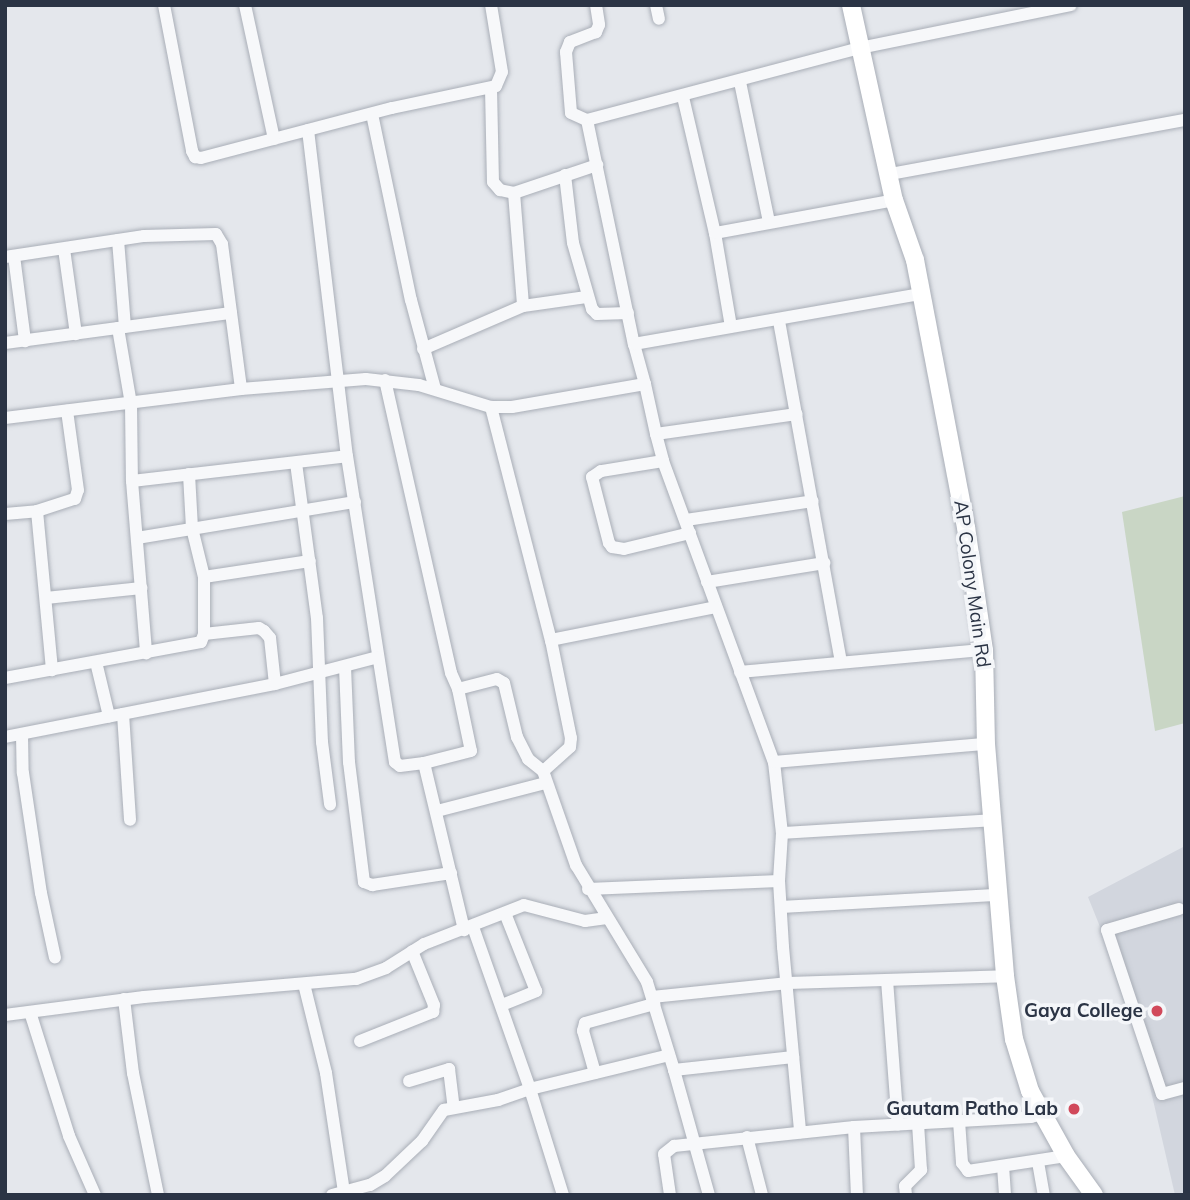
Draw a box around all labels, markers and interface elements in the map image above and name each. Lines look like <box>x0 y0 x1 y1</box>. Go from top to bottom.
street label: AP Colony Main Rd <box>949 499 995 669</box>
place label: Gaya College <box>1024 1000 1143 1022</box>
marker: Gaya College <box>1149 1003 1165 1019</box>
place label: Gautam Patho Lab <box>886 1098 1058 1120</box>
marker: Gautam Patho Lab <box>1064 1099 1084 1119</box>

